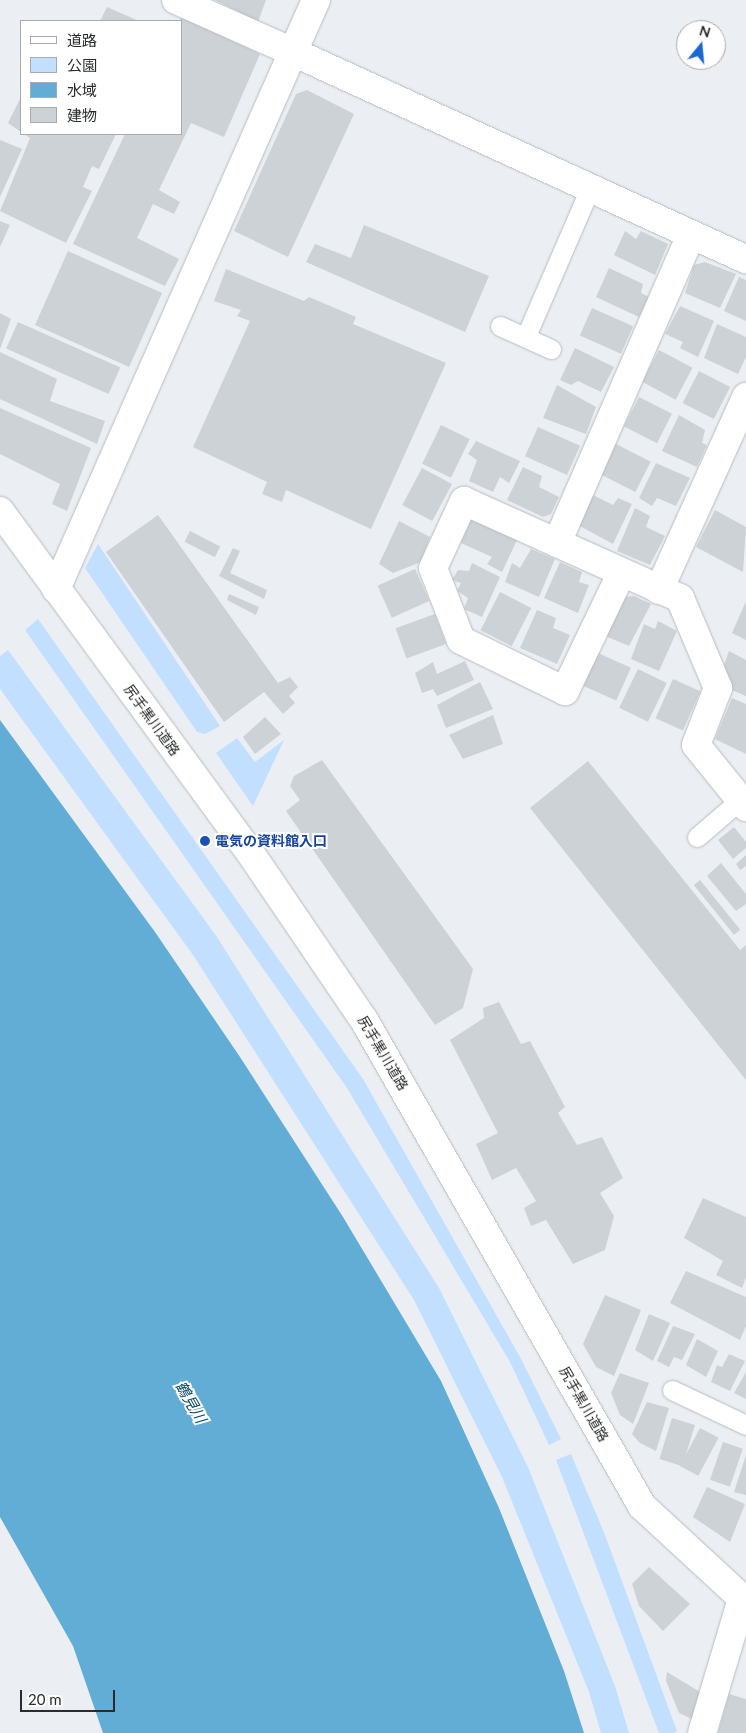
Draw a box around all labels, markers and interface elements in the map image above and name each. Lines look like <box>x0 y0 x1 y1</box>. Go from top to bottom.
legend <box>20 20 182 135</box>
north arrow <box>676 20 726 70</box>
text: N <box>698 21 713 41</box>
text: 道路 <box>67 31 97 49</box>
text: 公園 <box>67 56 97 74</box>
text: 水域 <box>67 81 97 99</box>
text: 建物 <box>67 106 97 124</box>
street label: 尻手黒川道路 <box>121 681 183 759</box>
place label: 電気の資料館入口 <box>215 833 327 849</box>
marker: 電気の資料館入口 <box>199 835 211 847</box>
street label: 尻手黒川道路 <box>354 1013 412 1093</box>
street label: 尻手黒川道路 <box>556 1363 612 1445</box>
water label: 鶴見川 <box>172 1378 210 1426</box>
scale bar <box>22 1680 118 1712</box>
text: 20 m <box>28 1690 62 1708</box>

